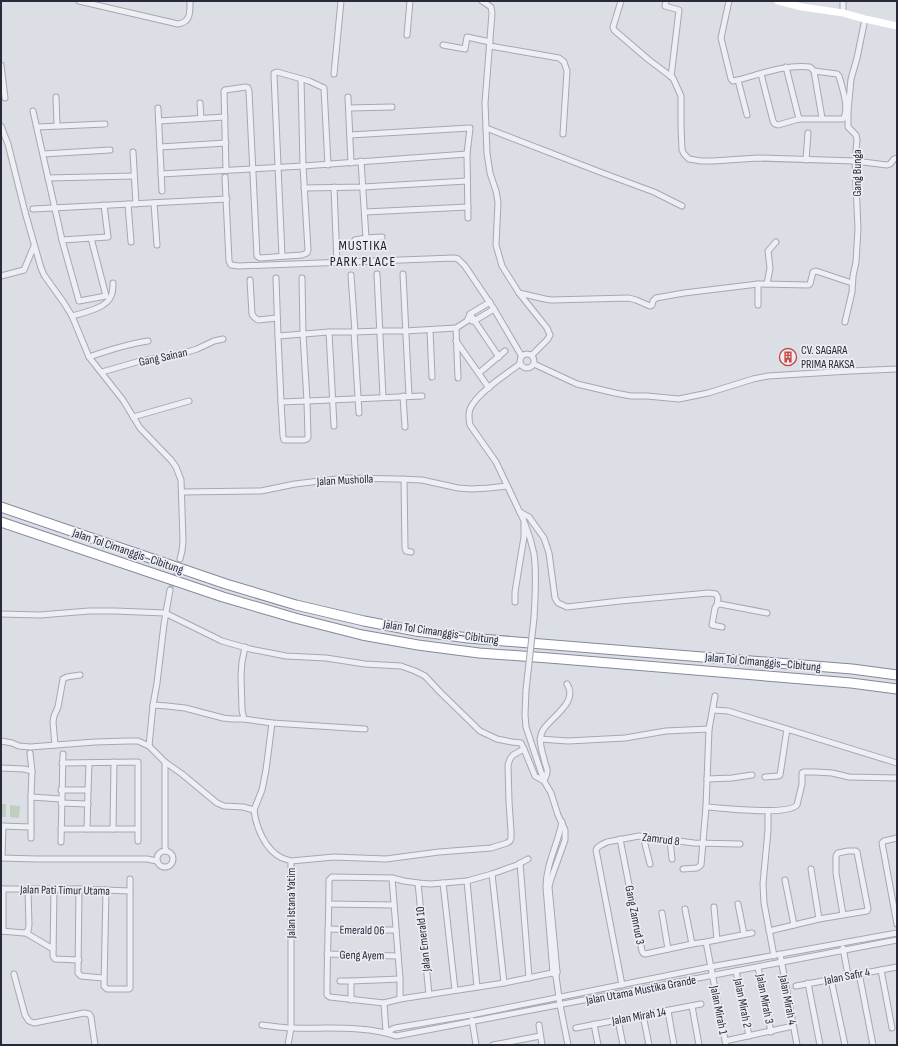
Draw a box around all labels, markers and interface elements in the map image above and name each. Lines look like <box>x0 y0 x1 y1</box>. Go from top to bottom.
street label: Gang Bunga <box>850 149 865 197</box>
district label: MUSTIKA PARK PLACE <box>330 237 396 270</box>
place label: CV. SAGARA PRIMA RAKSA <box>801 343 855 372</box>
street label: Gang Sainan <box>137 345 189 370</box>
building icon: CV. SAGARA PRIMA RAKSA <box>778 347 798 367</box>
street label: Jalan Musholla <box>315 472 374 490</box>
street label: Jalan Tol Cimanggis–Cibitung <box>69 525 185 578</box>
street label: Jalan Tol Cimanggis–Cibitung <box>381 617 500 648</box>
street label: Jalan Tol Cimanggis–Cibitung <box>703 650 822 675</box>
street label: Zamrud 8 <box>641 830 681 849</box>
street label: Jalan Istana Yatim <box>284 868 299 939</box>
street label: Jalan Pati Timur Utama <box>19 882 110 899</box>
street label: Gang Zamrud 3 <box>621 884 648 946</box>
street label: Jalan Emerald 10 <box>413 906 434 973</box>
street label: Emerald 06 <box>339 923 385 938</box>
street label: Geng Ayem <box>339 948 385 963</box>
street label: Jalan Safir 4 <box>822 965 871 988</box>
street label: Jalan Utama Mustika Grande <box>584 972 698 1009</box>
street label: Jalan Mirah 3 <box>752 972 777 1025</box>
street label: Jalan Mirah 4 <box>775 973 800 1026</box>
street label: Jalan Mirah 2 <box>730 976 755 1029</box>
street label: Jalan Mirah 1 <box>706 983 731 1037</box>
street label: Jalan Mirah 14 <box>610 1004 667 1029</box>

